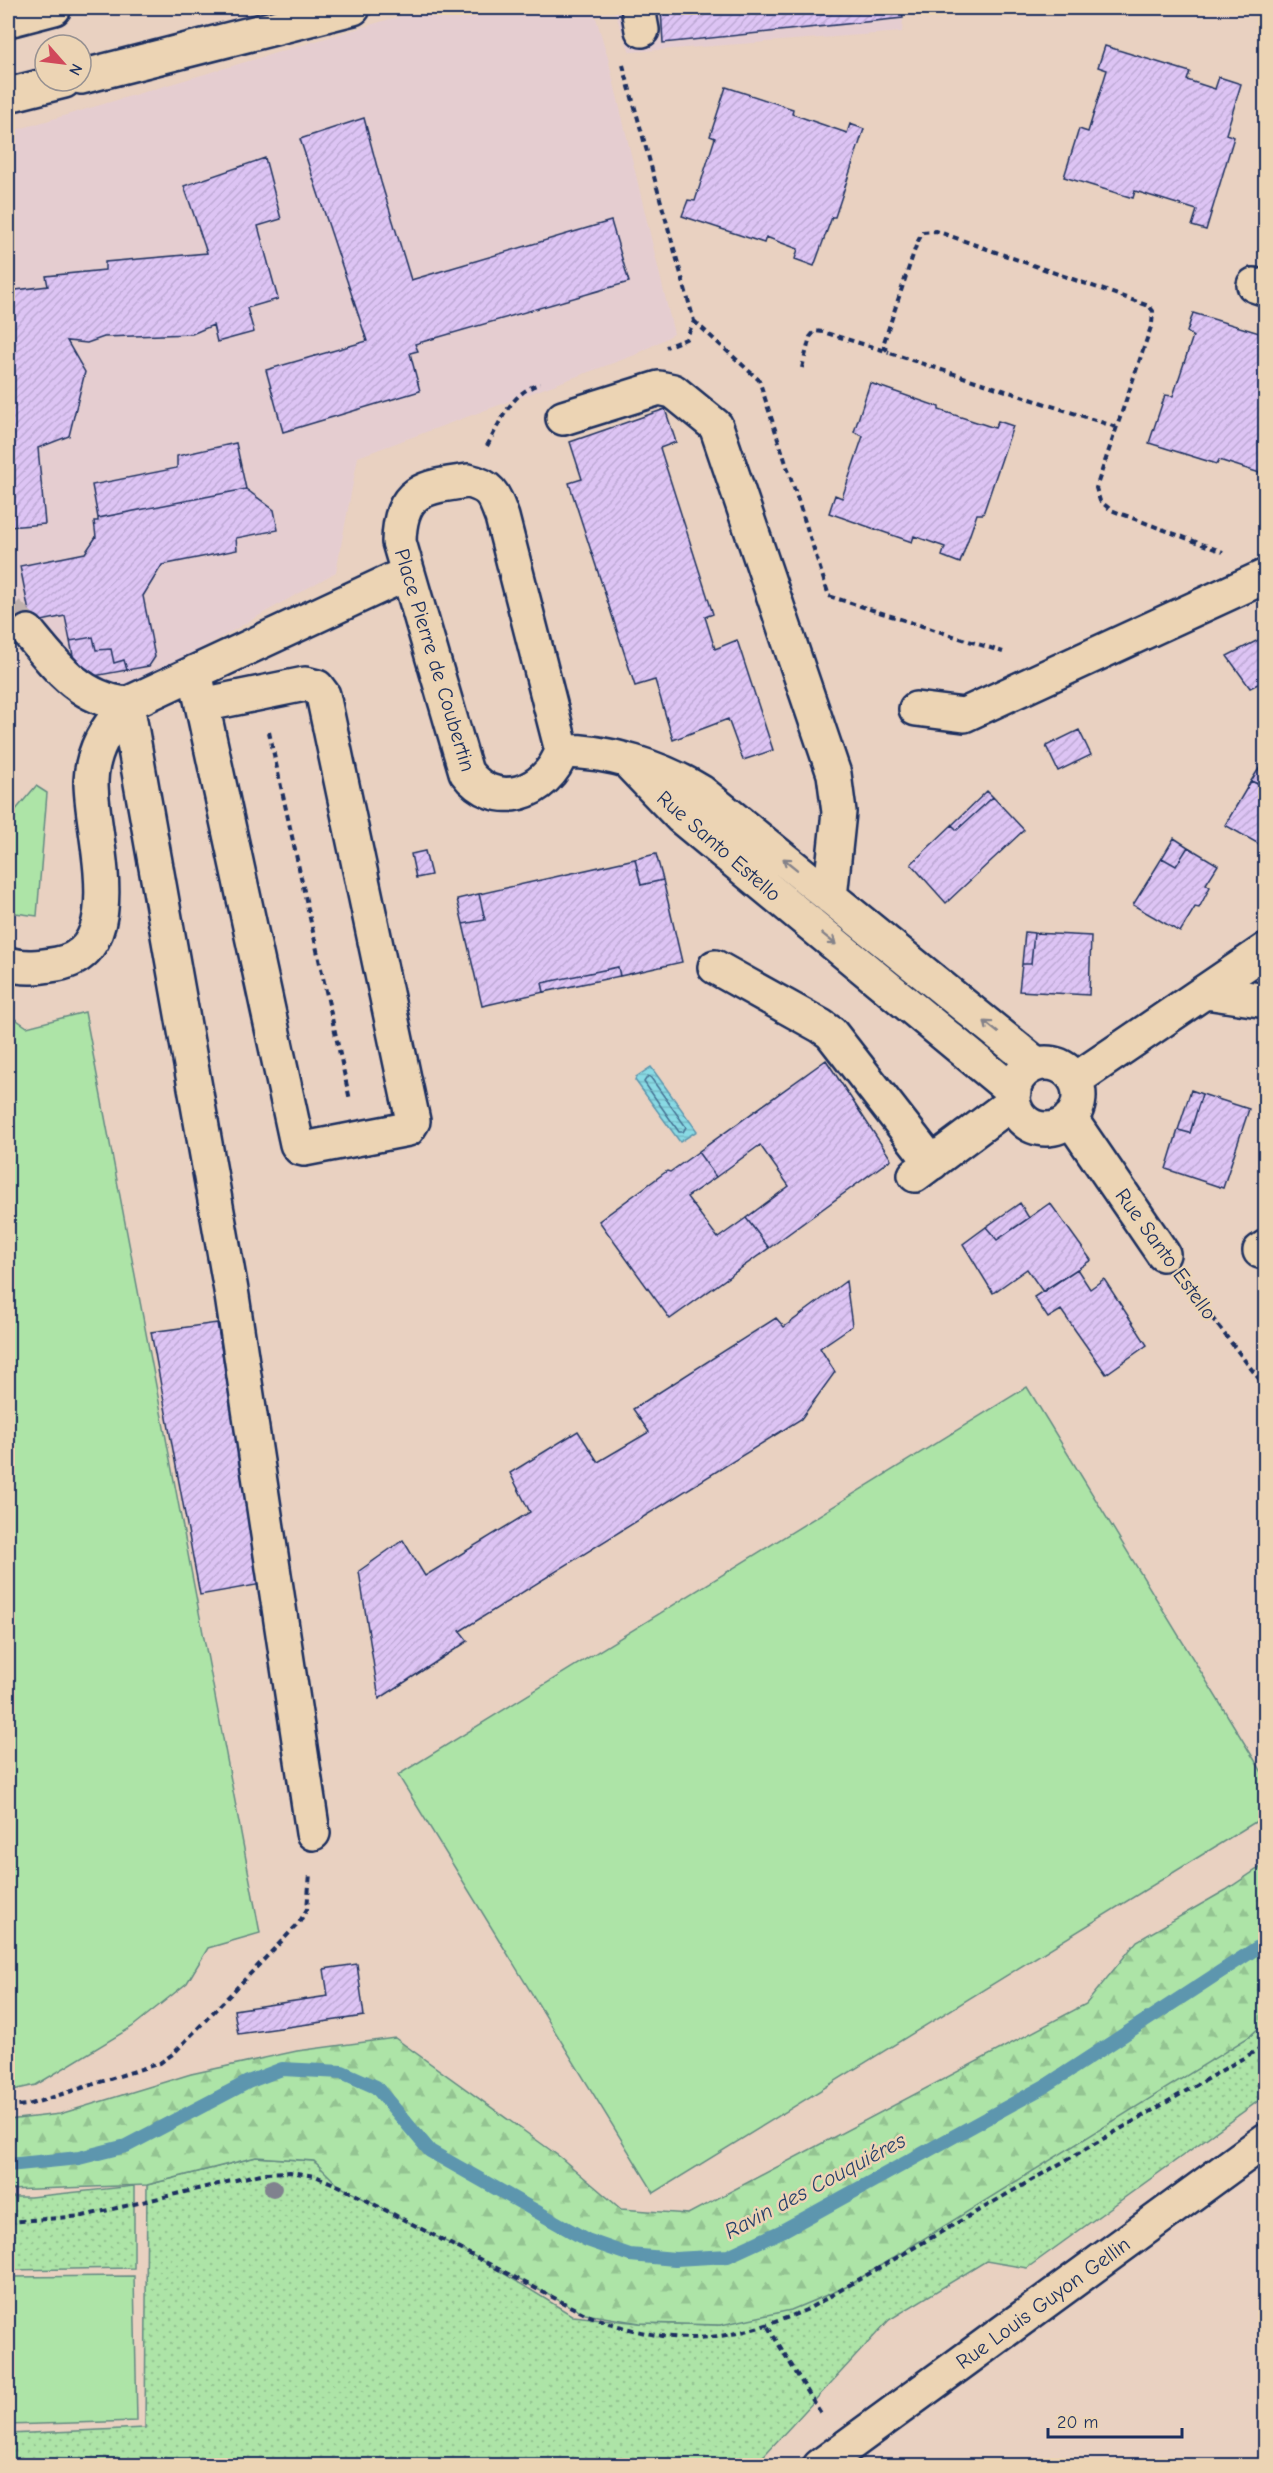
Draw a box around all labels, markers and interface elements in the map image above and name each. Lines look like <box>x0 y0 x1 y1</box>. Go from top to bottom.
north arrow <box>33 33 93 93</box>
text: N <box>65 61 86 78</box>
street label: Place Pierre de Coubertin <box>390 546 480 774</box>
street label: Rue Santo Estello <box>652 786 786 906</box>
one-way arrow <box>783 858 799 871</box>
one-way arrow <box>821 932 837 945</box>
one-way arrow <box>983 1021 999 1034</box>
street label: Rue Santo Estello <box>1110 1184 1222 1324</box>
water label: Ravin des Couquiéres <box>720 2127 911 2245</box>
street label: Rue Louis Guyon Gellin <box>951 2232 1135 2374</box>
scale bar <box>1048 2401 1182 2439</box>
text: 20 m <box>1057 2412 1098 2433</box>

